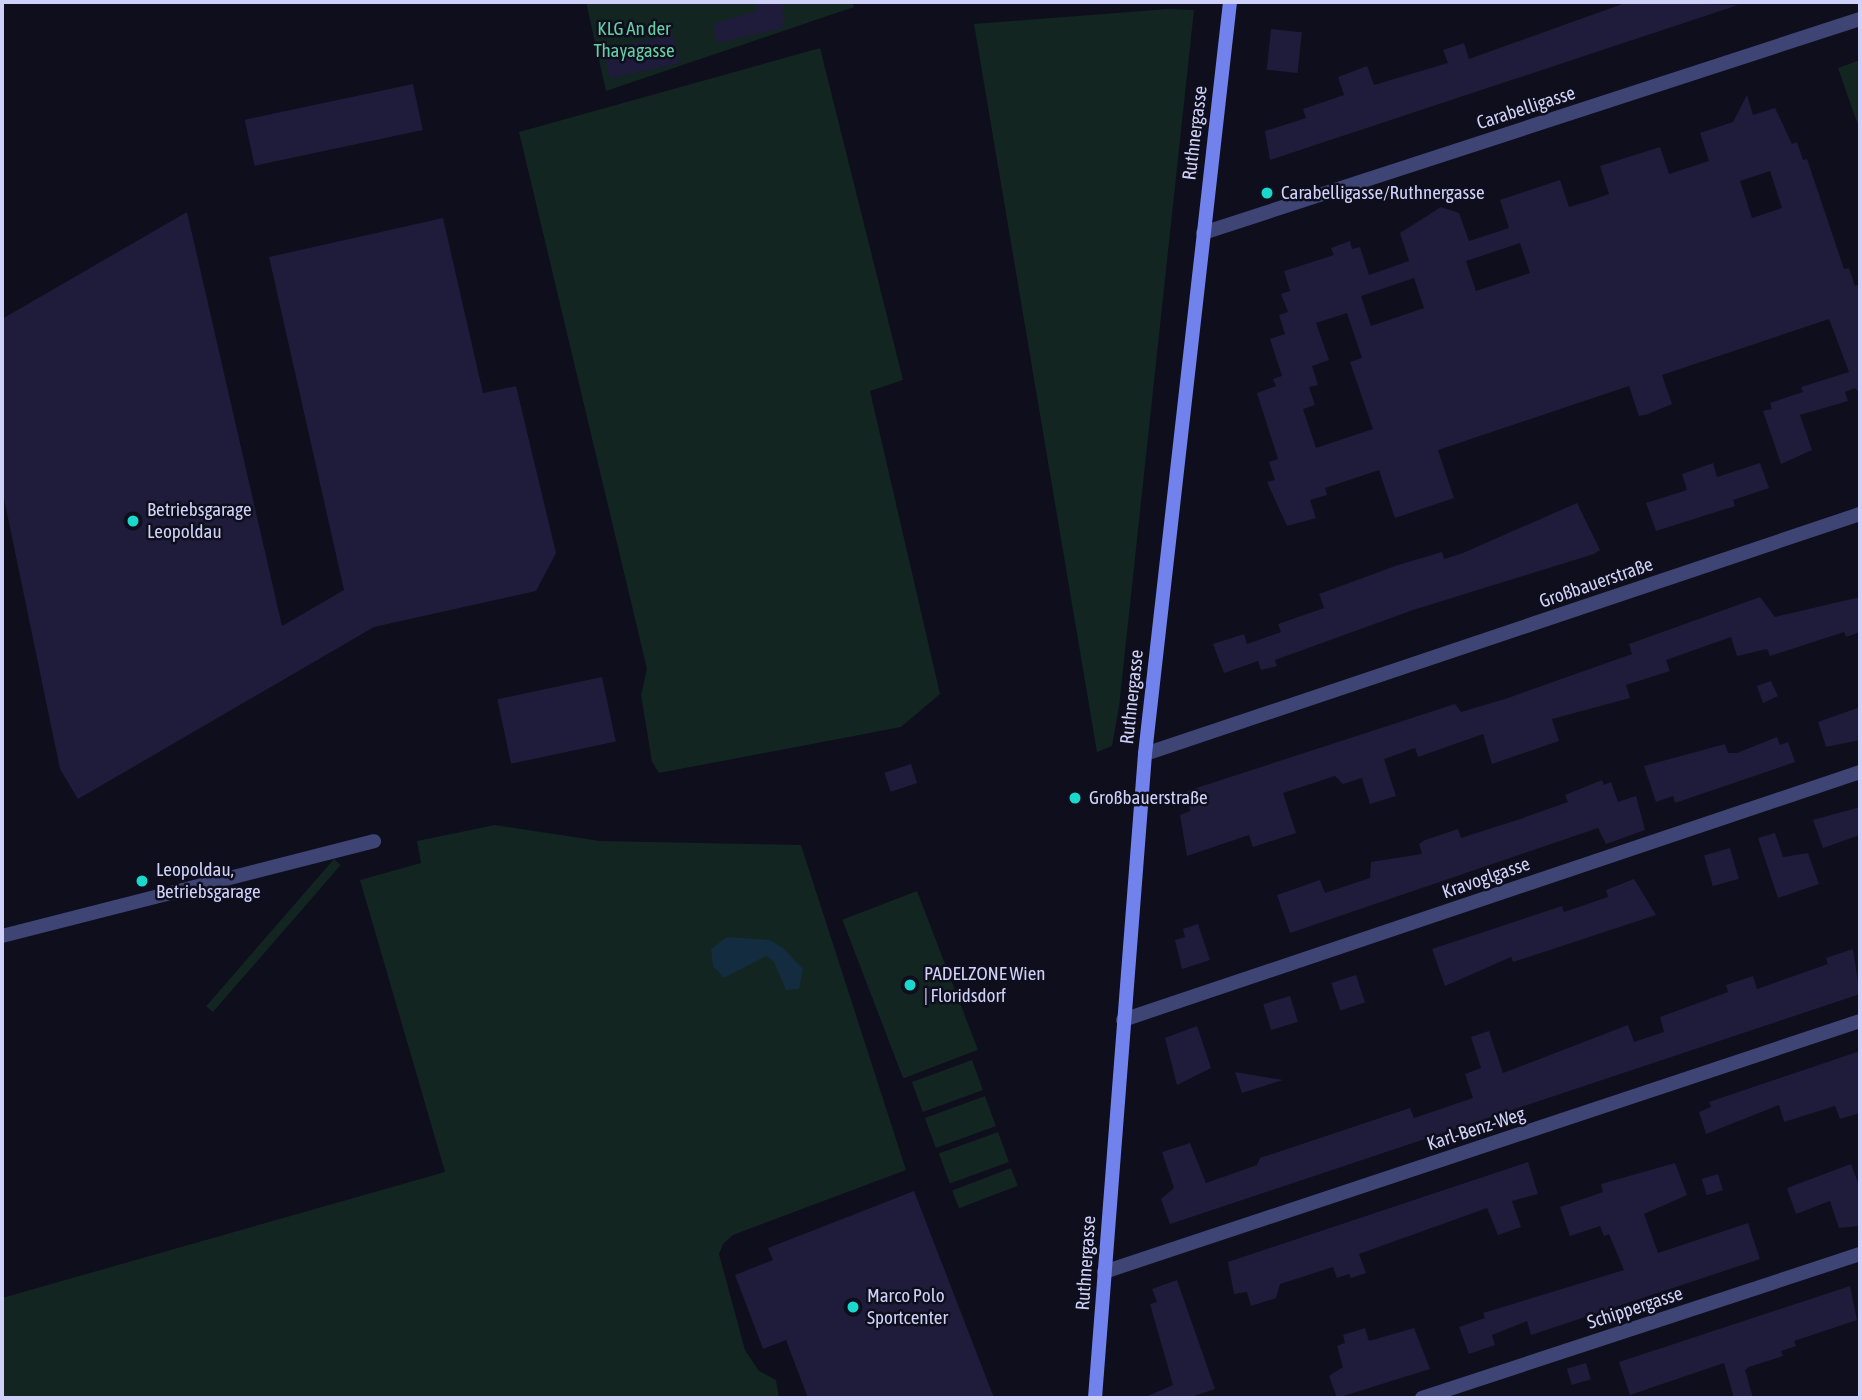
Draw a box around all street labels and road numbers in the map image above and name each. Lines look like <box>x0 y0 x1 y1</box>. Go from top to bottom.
street label: Carabelligasse <box>1474 81 1578 135</box>
street label: Ruthnergasse <box>1178 85 1212 181</box>
street label: Großbauerstraße <box>1536 553 1656 613</box>
street label: Ruthnergasse <box>1116 649 1148 745</box>
street label: Kravoglgasse <box>1439 852 1533 904</box>
street label: Karl-Benz-Weg <box>1424 1102 1528 1156</box>
street label: Ruthnergasse <box>1071 1215 1101 1311</box>
street label: Schippergasse <box>1584 1282 1686 1334</box>

